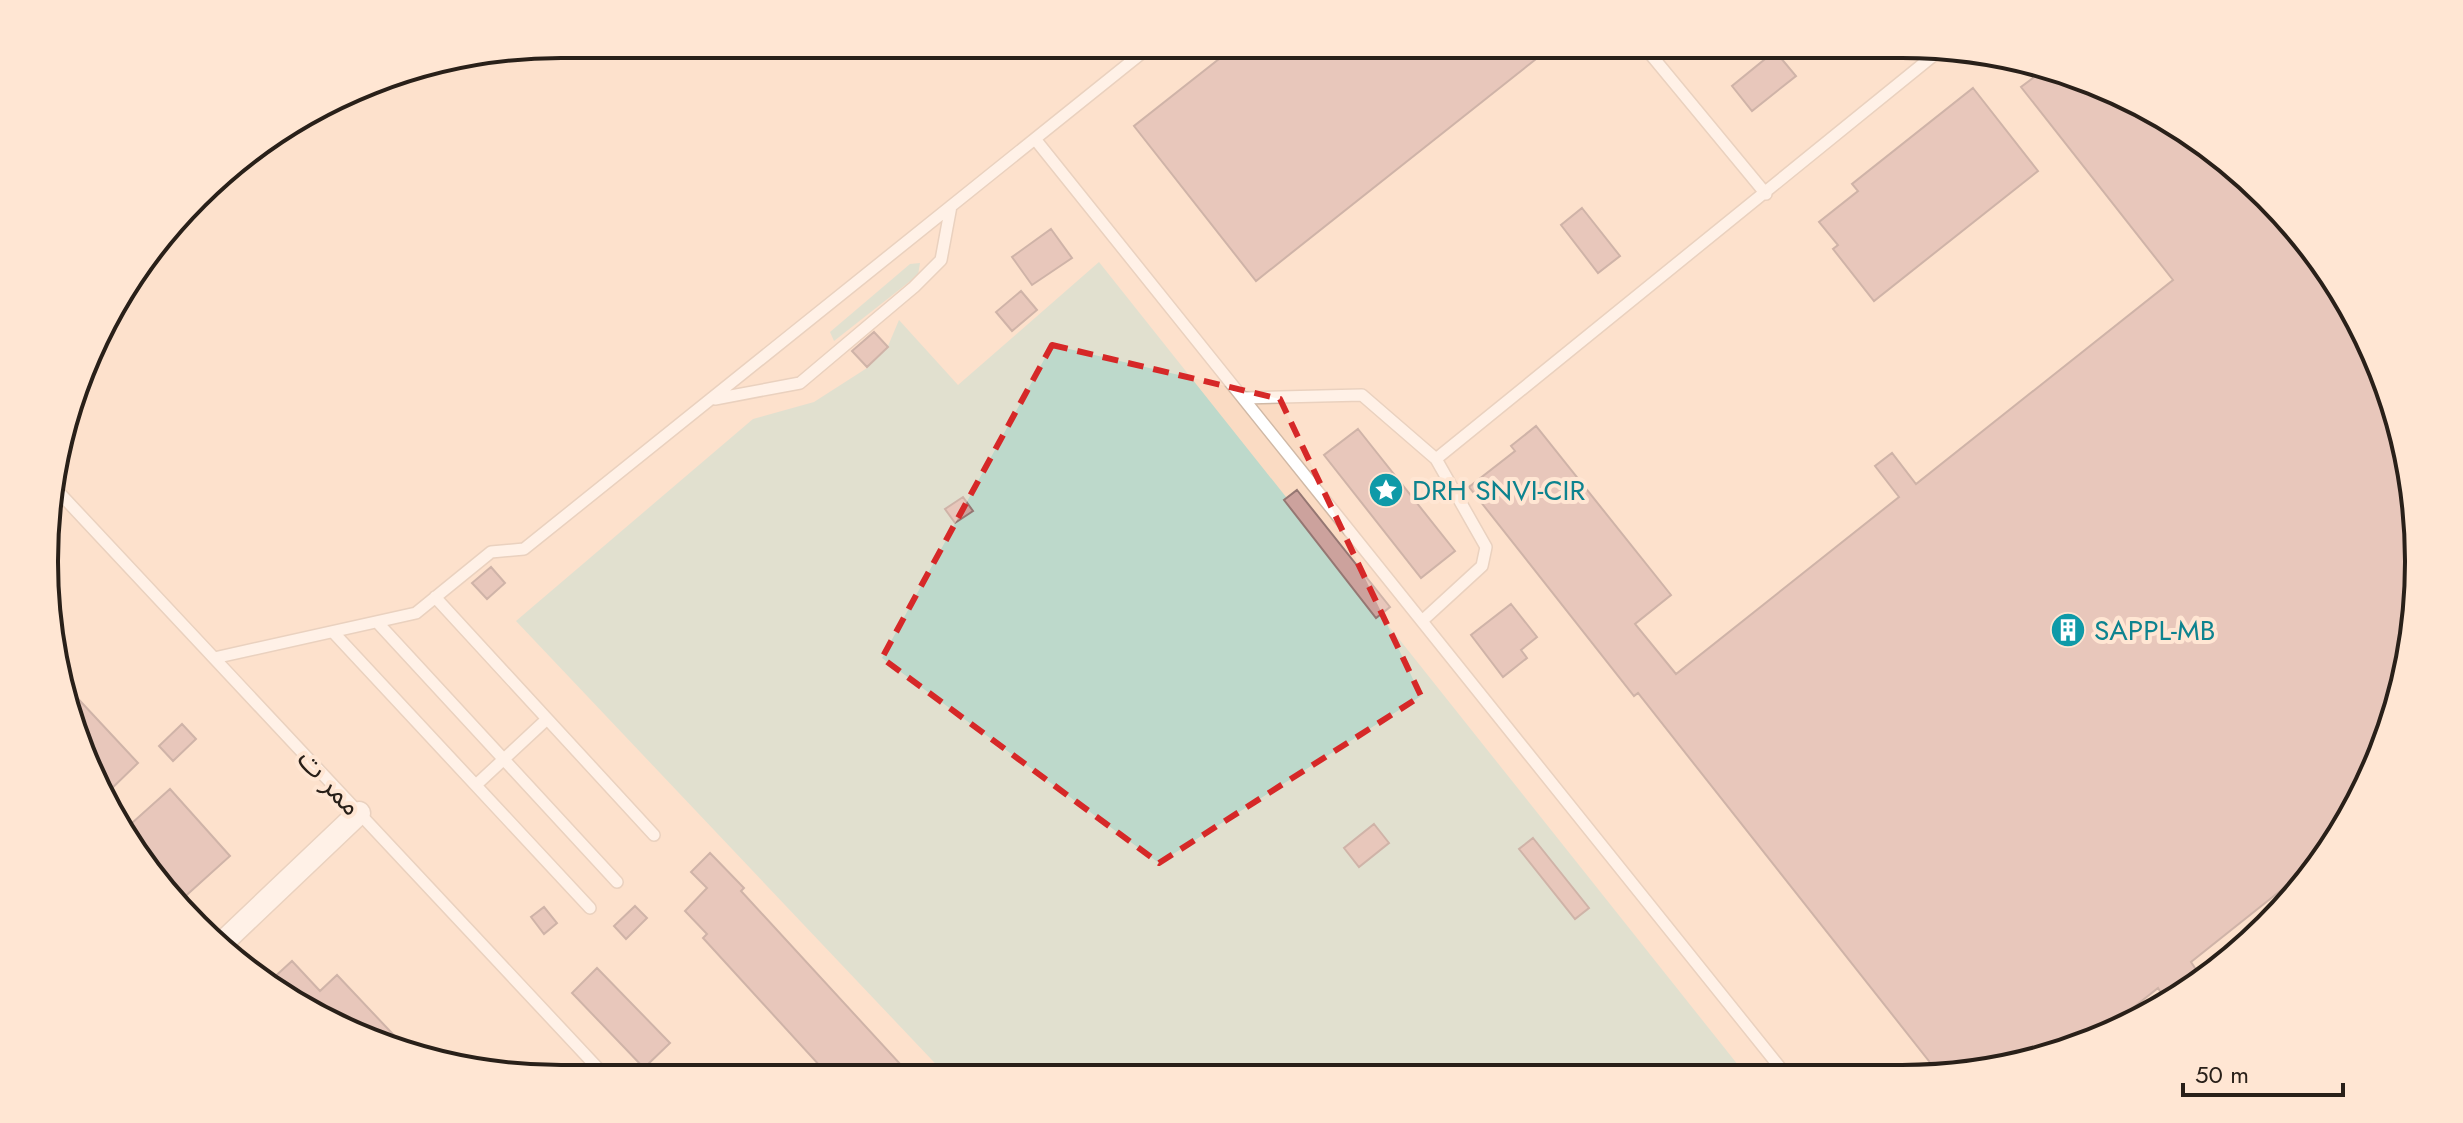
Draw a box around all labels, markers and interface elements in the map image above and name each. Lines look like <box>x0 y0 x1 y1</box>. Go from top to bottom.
place label: DRH SNVI-CIR <box>1412 470 1585 511</box>
place icon: DRH SNVI-CIR <box>1367 471 1405 509</box>
place label: SAPPL-MB <box>2094 610 2215 651</box>
building icon: SAPPL-MB <box>2049 611 2087 649</box>
street label: ممر ت <box>288 740 371 825</box>
scale bar <box>2183 1047 2343 1097</box>
text: 50 m <box>2195 1057 2249 1092</box>

